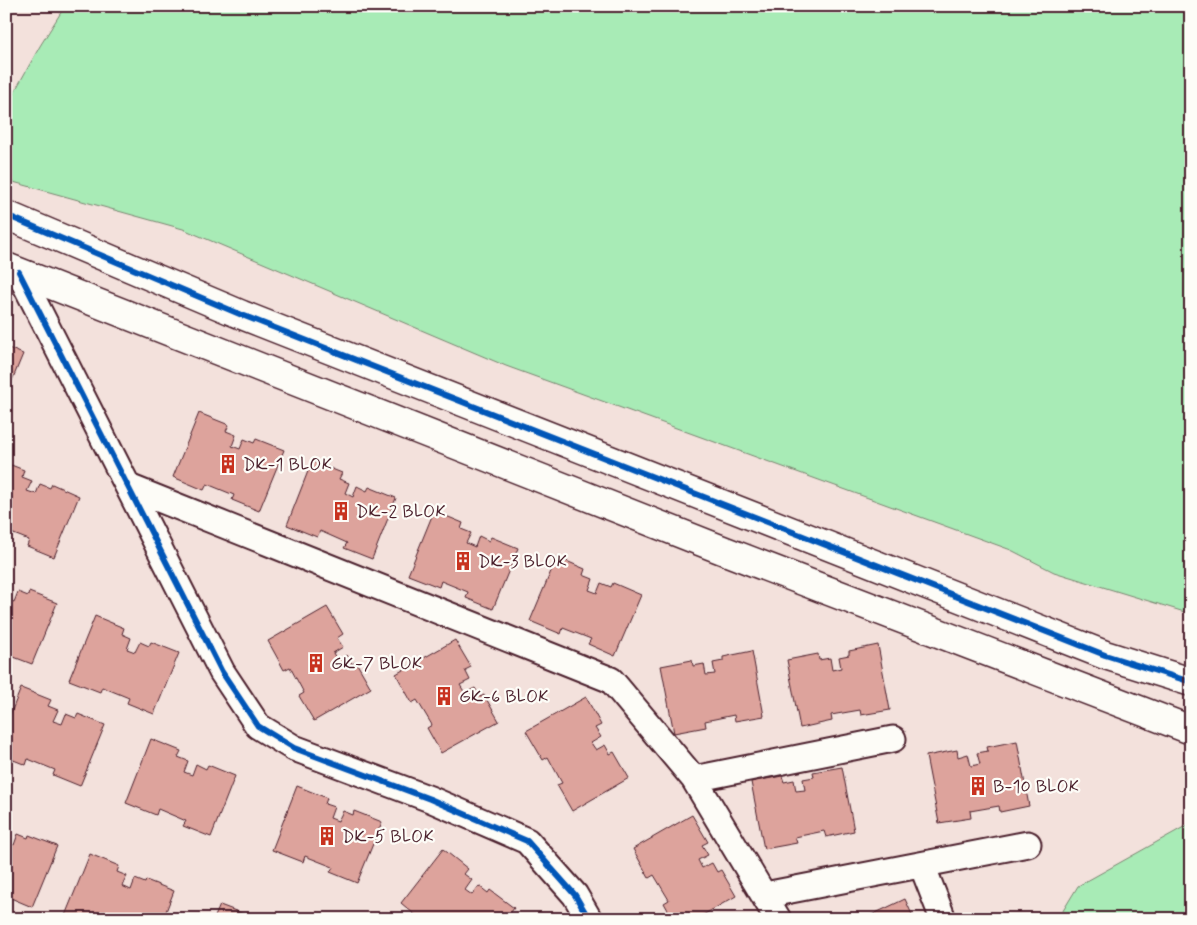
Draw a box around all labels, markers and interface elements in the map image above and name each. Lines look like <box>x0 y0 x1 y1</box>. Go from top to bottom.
building icon: DK-1 BLOK <box>217 453 239 475</box>
place label: DK-1 BLOK <box>243 453 332 477</box>
building icon: DK-2 BLOK <box>330 500 352 522</box>
place label: DK-2 BLOK <box>356 500 446 524</box>
building icon: DK-3 BLOK <box>452 550 474 572</box>
place label: DK-3 BLOK <box>478 550 567 574</box>
building icon: GK-7 BLOK <box>305 652 327 674</box>
place label: GK-7 BLOK <box>331 652 422 676</box>
building icon: GK-6 BLOK <box>433 685 455 707</box>
place label: GK-6 BLOK <box>459 685 549 709</box>
building icon: B-10 BLOK <box>967 775 989 797</box>
place label: B-10 BLOK <box>993 775 1079 799</box>
building icon: DK-5 BLOK <box>316 825 338 847</box>
place label: DK-5 BLOK <box>342 825 434 849</box>

